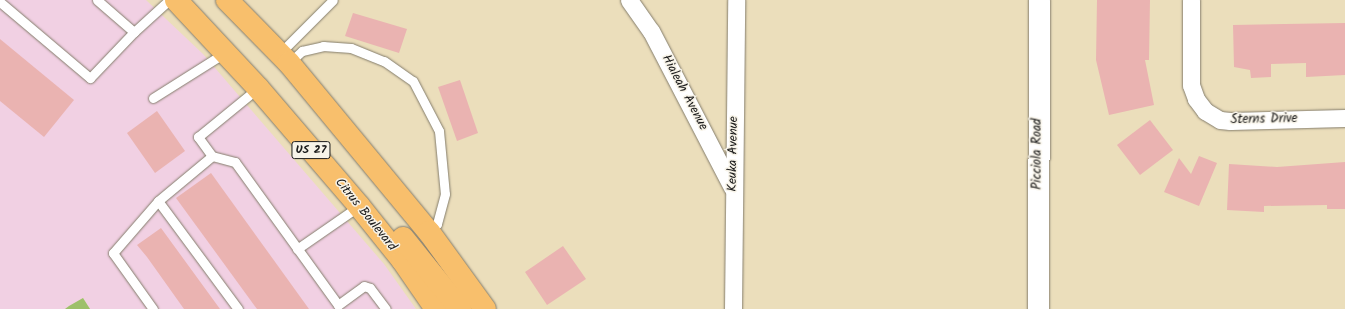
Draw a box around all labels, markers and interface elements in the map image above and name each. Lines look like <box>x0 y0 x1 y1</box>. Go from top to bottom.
street label: Hialeah Avenue <box>658 52 710 134</box>
street label: Sterns Drive <box>1230 112 1298 128</box>
street label: Keuka Avenue <box>726 116 742 192</box>
street label: Picciola Road <box>1030 118 1046 190</box>
road number: US 27 <box>291 140 331 160</box>
street label: Citrus Boulevard <box>331 175 399 255</box>

